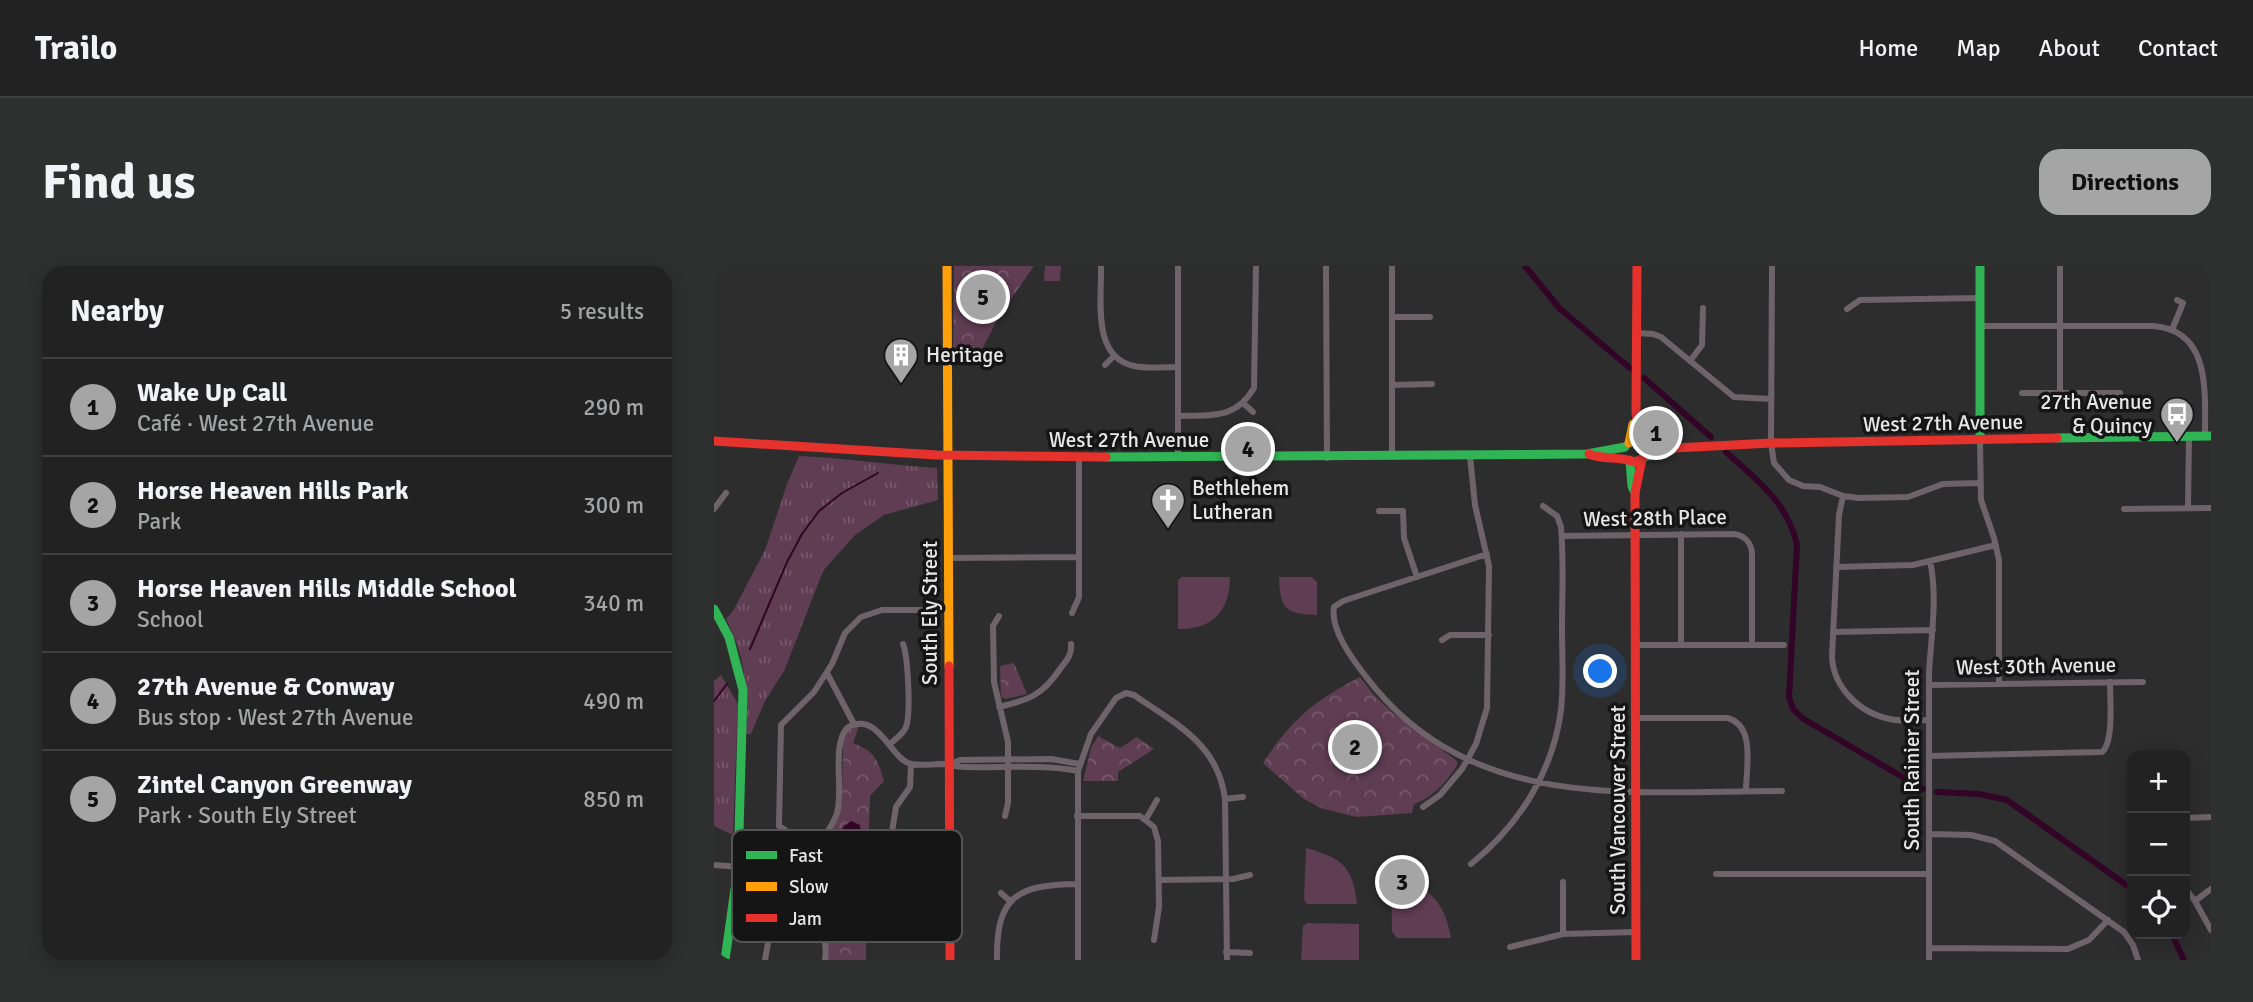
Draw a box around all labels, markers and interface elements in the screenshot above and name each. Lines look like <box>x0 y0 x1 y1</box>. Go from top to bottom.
text: Trailo <box>35 28 117 69</box>
text: Home <box>1858 33 1918 63</box>
text: Map <box>1956 33 2001 63</box>
text: About <box>2039 33 2100 63</box>
text: Contact <box>2138 33 2218 63</box>
button: Directions <box>2039 149 2211 215</box>
text: Find us <box>42 152 195 212</box>
pin: 5 <box>960 271 1006 323</box>
text: Nearby <box>70 293 164 330</box>
text: 5 results <box>560 297 644 326</box>
building icon: Heritage <box>882 336 920 385</box>
place label: Heritage <box>926 342 1004 368</box>
text: Wake Up Call <box>137 377 287 409</box>
place label: 27th Avenue & Quincy <box>2040 389 2152 439</box>
text: 1 <box>87 393 99 422</box>
text: 290 m <box>583 393 644 422</box>
bus stop icon: 27th Avenue & Quincy <box>2158 395 2196 444</box>
pin: 1 <box>1633 407 1679 459</box>
text: Café · West 27th Avenue <box>137 409 374 438</box>
street label: West 27th Avenue <box>1863 409 2023 437</box>
pin: 4 <box>1225 423 1271 475</box>
street label: West 27th Avenue <box>1049 427 1209 453</box>
text: Horse Heaven Hills Park <box>137 475 409 507</box>
place label: Bethlehem Lutheran <box>1192 475 1289 525</box>
church icon: Bethlehem Lutheran <box>1149 481 1187 530</box>
text: 2 <box>87 491 99 520</box>
text: 300 m <box>583 491 644 520</box>
street label: West 28th Place <box>1583 504 1727 532</box>
text: Park <box>137 507 181 536</box>
street label: South Ely Street <box>917 541 943 685</box>
text: Horse Heaven Hills Middle School <box>137 573 517 605</box>
text: 3 <box>87 589 99 618</box>
text: 340 m <box>583 589 644 618</box>
text: School <box>137 605 204 634</box>
street label: West 30th Avenue <box>1956 652 2116 680</box>
your location <box>1583 654 1617 688</box>
street label: South Rainier Street <box>1899 669 1925 851</box>
text: 27th Avenue & Conway <box>137 671 395 703</box>
text: 4 <box>87 687 99 716</box>
text: 490 m <box>583 687 644 716</box>
text: Bus stop · West 27th Avenue <box>137 703 414 732</box>
street label: South Vancouver Street <box>1605 705 1631 915</box>
pin: 2 <box>1332 721 1378 773</box>
map controls <box>2127 750 2190 939</box>
button: + <box>2127 750 2190 813</box>
text: Zintel Canyon Greenway <box>137 769 412 801</box>
text: 5 <box>87 785 99 814</box>
text: 850 m <box>583 785 644 814</box>
text: Park · South Ely Street <box>137 801 357 830</box>
button: − <box>2127 813 2190 876</box>
legend <box>732 830 962 942</box>
text: Fast <box>789 844 823 868</box>
pin: 3 <box>1379 856 1425 908</box>
text: Slow <box>789 875 829 899</box>
button: locate <box>2127 876 2190 939</box>
text: Jam <box>789 907 822 931</box>

